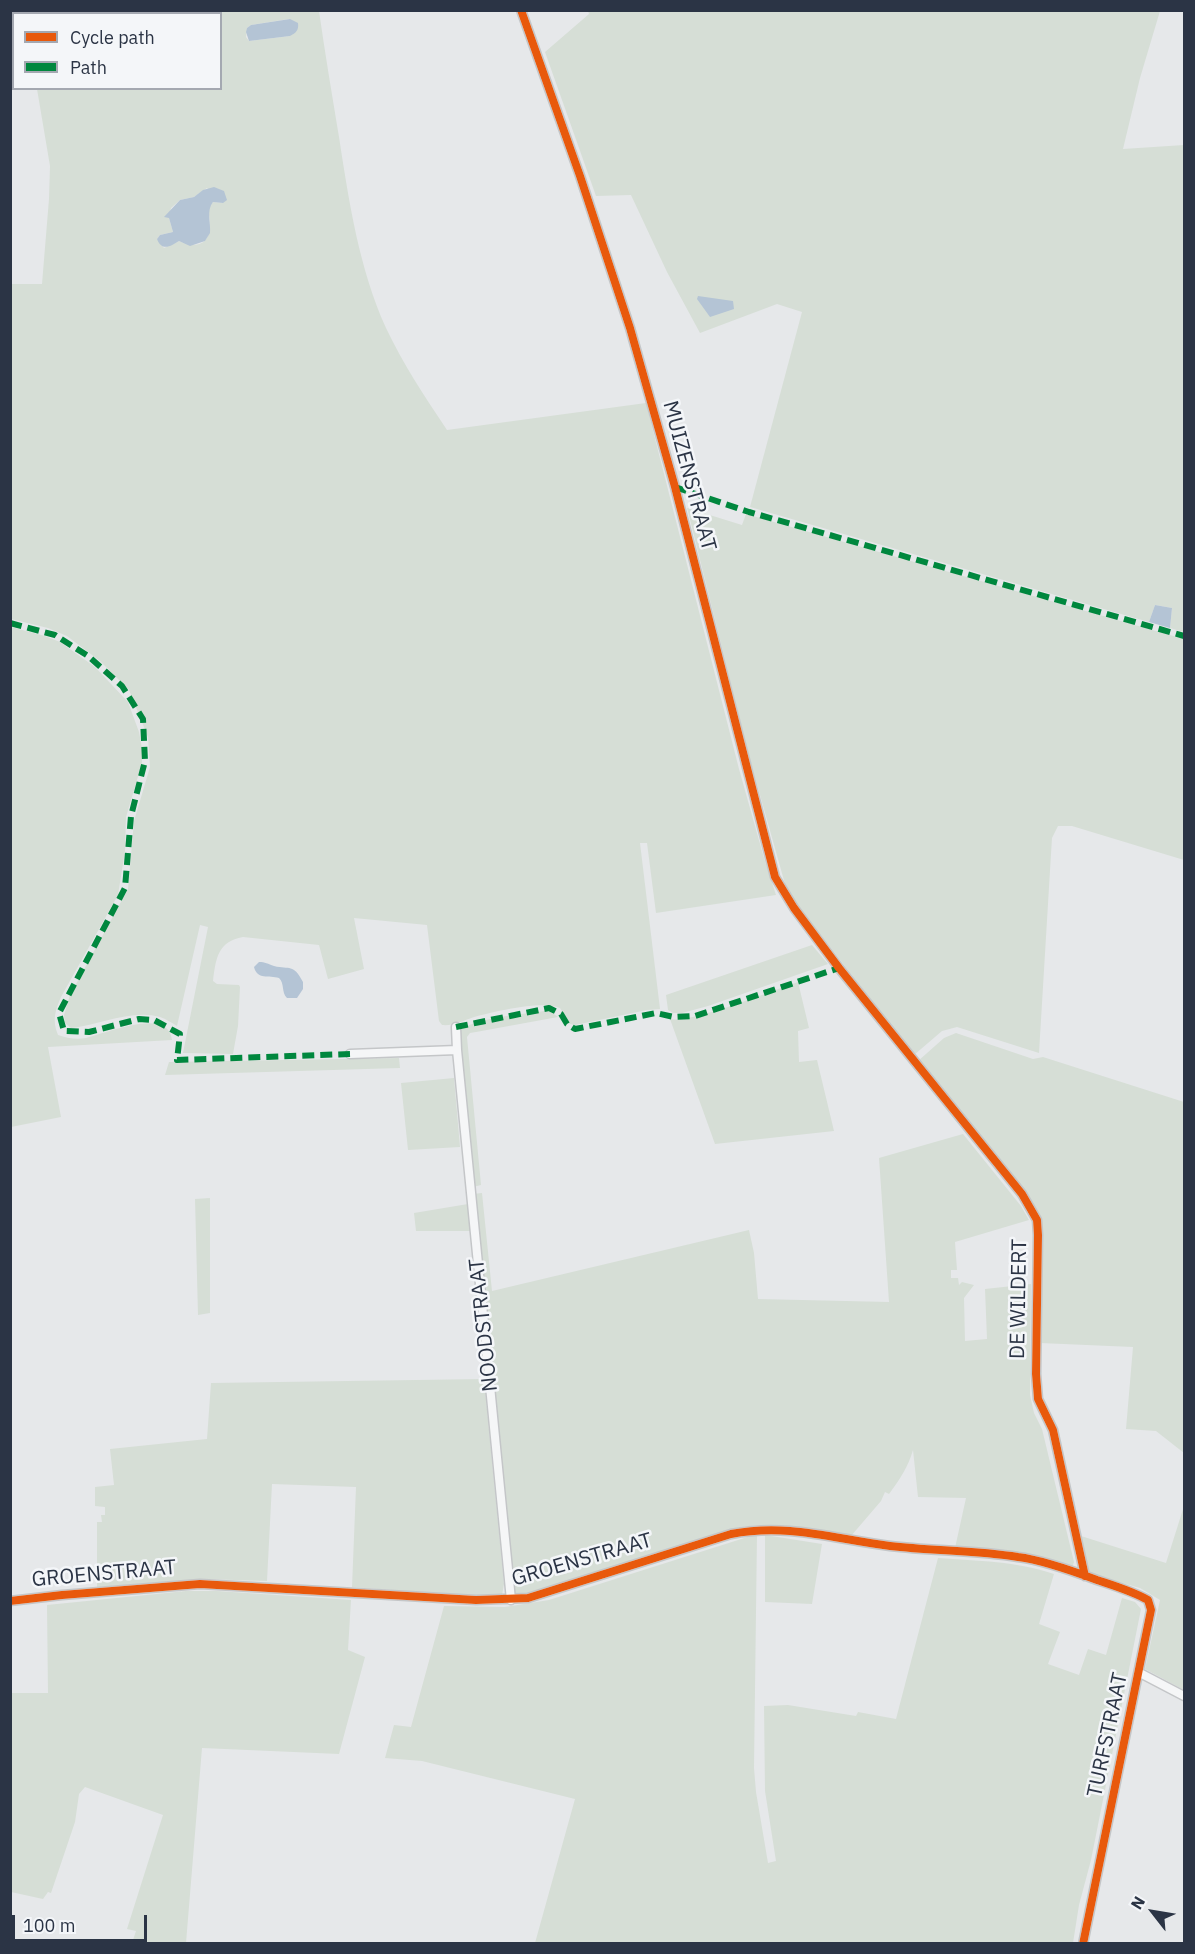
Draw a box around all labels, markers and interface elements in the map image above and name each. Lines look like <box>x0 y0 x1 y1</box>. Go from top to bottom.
legend <box>12 12 222 90</box>
text: Cycle path <box>70 26 155 49</box>
text: Path <box>70 56 107 79</box>
street label: MUIZENSTRAAT <box>657 398 721 554</box>
street label: DE WILDERT <box>1005 1239 1033 1359</box>
street label: NOODSTRAAT <box>464 1257 504 1393</box>
street label: GROENSTRAAT <box>509 1528 655 1592</box>
street label: GROENSTRAAT <box>31 1555 177 1593</box>
street label: TURFSTRAAT <box>1083 1670 1133 1800</box>
north arrow <box>1123 1882 1183 1942</box>
text: N <box>1126 1893 1149 1913</box>
scale bar <box>15 1903 150 1941</box>
text: 100 m <box>23 1914 75 1937</box>

